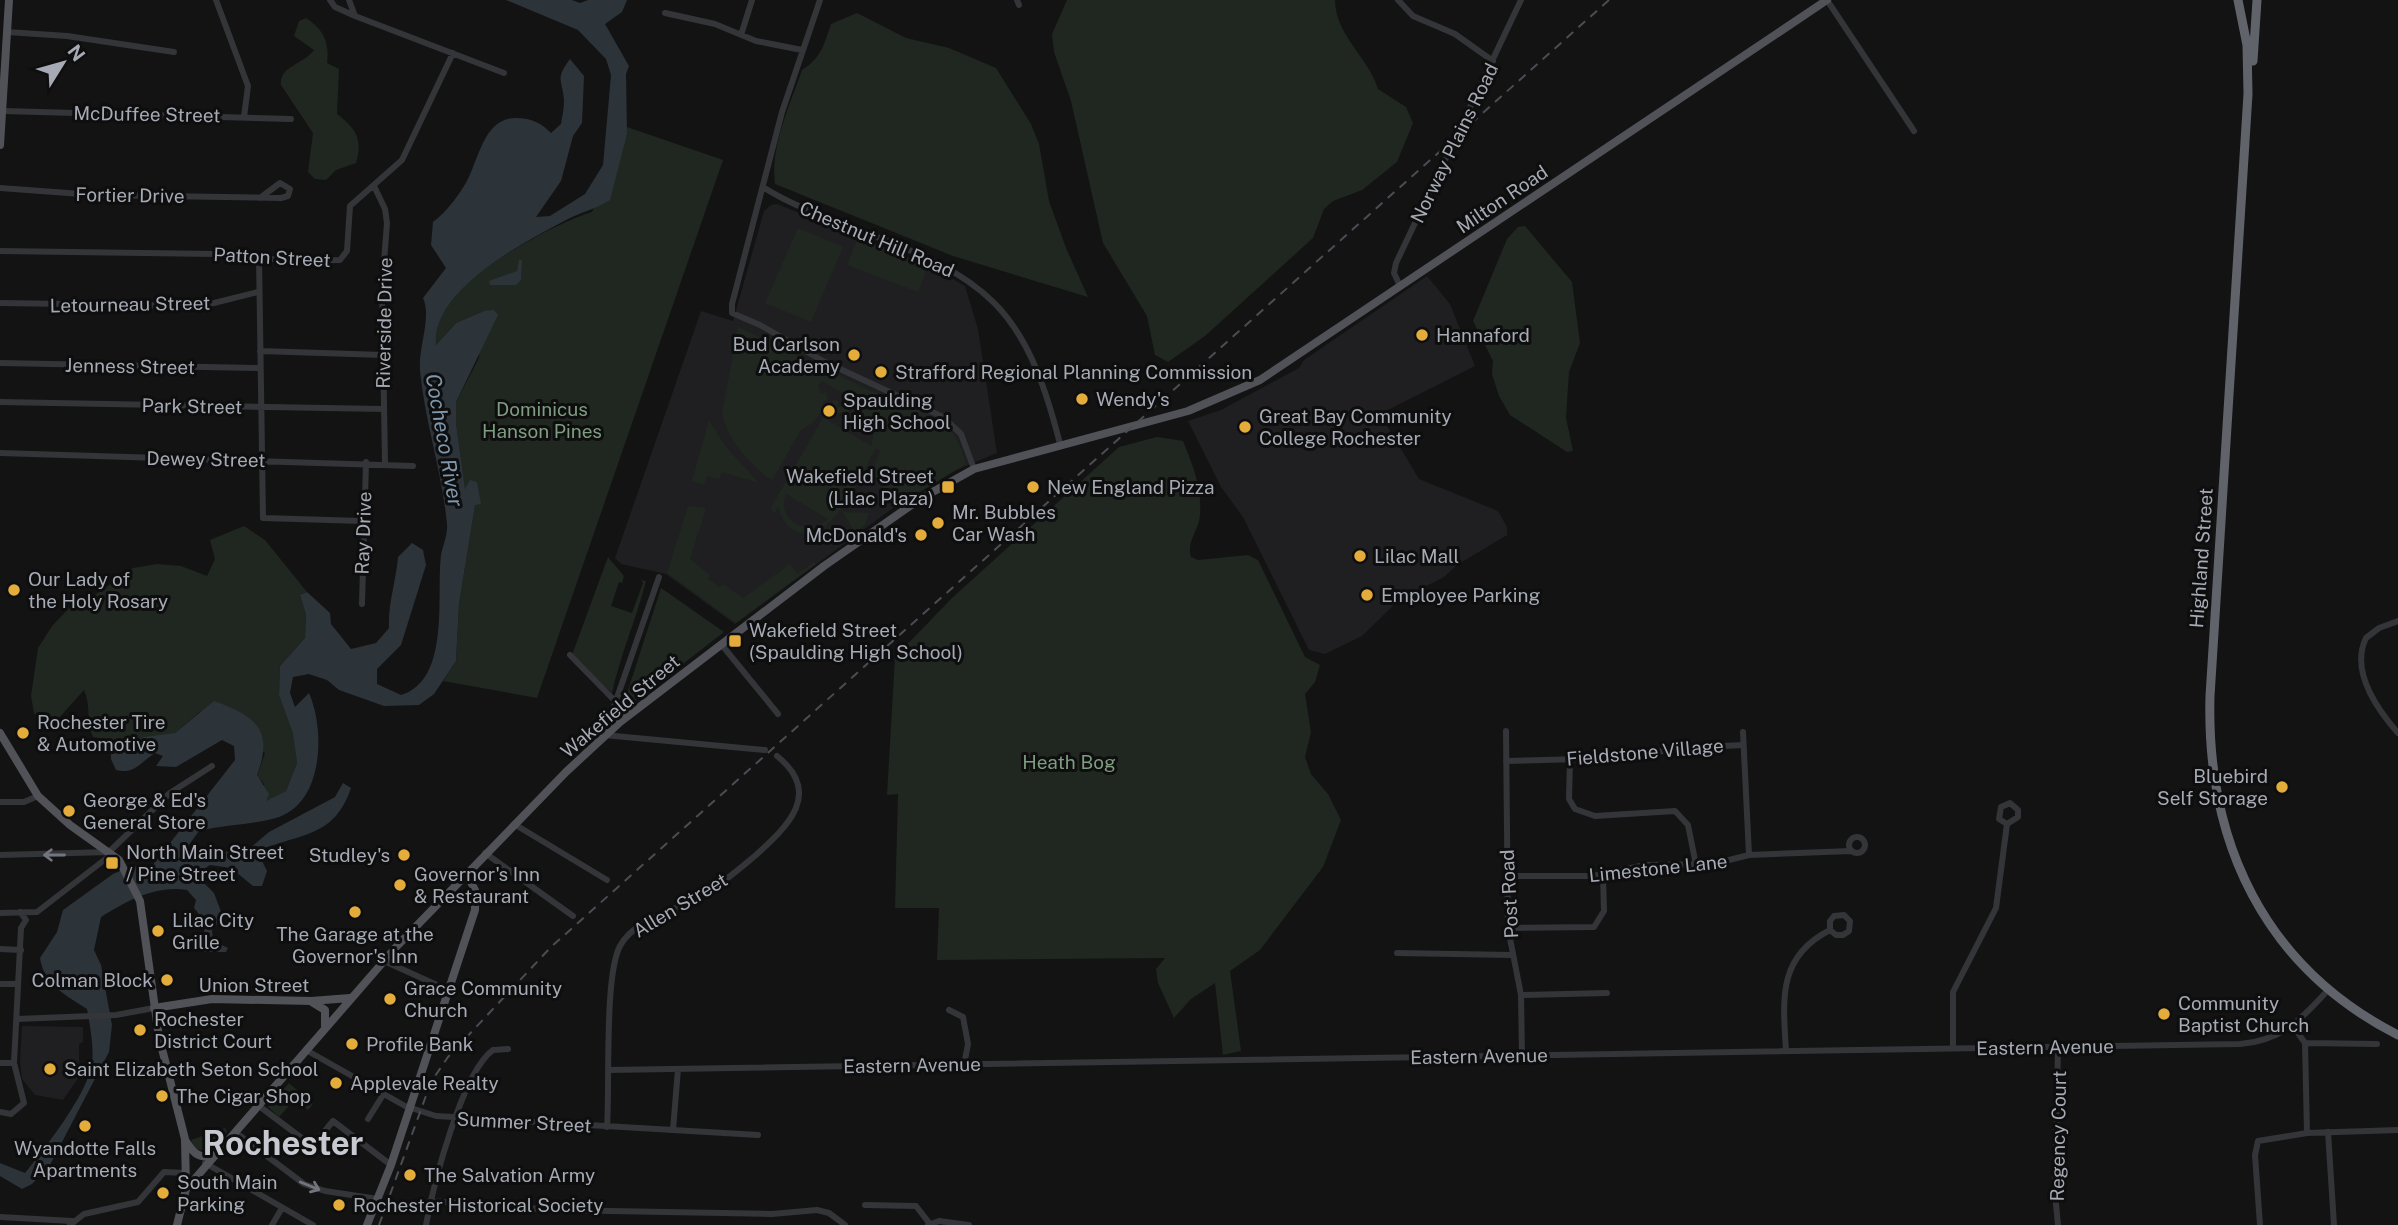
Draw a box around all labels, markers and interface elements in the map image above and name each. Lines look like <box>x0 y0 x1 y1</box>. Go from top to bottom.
north arrow <box>28 28 98 98</box>
text: N <box>63 40 90 65</box>
street label: Norway Plains Road <box>1406 59 1502 227</box>
street label: McDuffee Street <box>73 102 221 126</box>
street label: Milton Road <box>1452 160 1552 238</box>
street label: Fortier Drive <box>75 183 185 207</box>
street label: Chestnut Hill Road <box>796 196 958 282</box>
street label: Patton Street <box>213 243 331 271</box>
street label: Riverside Drive <box>372 257 396 389</box>
street label: Letourneau Street <box>50 292 210 316</box>
place label: Hannaford <box>1436 324 1530 346</box>
marker: Hannaford <box>1414 327 1430 343</box>
place label: Bud Carlson Academy <box>733 333 840 377</box>
marker: Bud Carlson Academy <box>846 347 862 363</box>
street label: Jenness Street <box>65 354 195 378</box>
place label: Strafford Regional Planning Commission <box>895 361 1252 383</box>
marker: Strafford Regional Planning Commission <box>873 364 889 380</box>
water label: Cocheco River <box>420 371 469 509</box>
place label: Wendy's <box>1096 388 1170 410</box>
place label: Spaulding High School <box>843 389 951 433</box>
marker: Wendy's <box>1074 391 1090 407</box>
street label: Park Street <box>141 394 243 418</box>
park label: Dominicus Hanson Pines <box>482 398 602 442</box>
marker: Spaulding High School <box>821 403 837 419</box>
place label: Great Bay Community College Rochester <box>1259 405 1452 449</box>
marker: Great Bay Community College Rochester <box>1237 419 1253 435</box>
street label: Dewey Street <box>146 447 266 471</box>
place label: Wakefield Street (Lilac Plaza) <box>786 465 934 509</box>
place label: New England Pizza <box>1047 476 1214 498</box>
marker: Wakefield Street (Lilac Plaza) <box>940 479 956 495</box>
marker: New England Pizza <box>1025 479 1041 495</box>
street label: Highland Street <box>2185 487 2217 629</box>
street label: Ray Drive <box>351 491 375 575</box>
place label: Mr. Bubbles Car Wash <box>952 501 1056 545</box>
marker: Mr. Bubbles Car Wash <box>930 515 946 531</box>
place label: McDonald's <box>805 524 907 546</box>
marker: McDonald's <box>913 527 929 543</box>
place label: Lilac Mall <box>1374 545 1459 567</box>
marker: Lilac Mall <box>1352 548 1368 564</box>
place label: Our Lady of the Holy Rosary <box>28 568 168 612</box>
marker: Our Lady of the Holy Rosary <box>6 582 22 598</box>
place label: Employee Parking <box>1381 584 1540 606</box>
marker: Employee Parking <box>1359 587 1375 603</box>
place label: Wakefield Street (Spaulding High School) <box>749 619 963 663</box>
marker: Wakefield Street (Spaulding High School) <box>727 633 743 649</box>
street label: Wakefield Street <box>556 650 684 762</box>
place label: Rochester Tire & Automotive <box>37 711 166 755</box>
marker: Rochester Tire & Automotive <box>15 725 31 741</box>
street label: Fieldstone Village <box>1565 734 1725 770</box>
park label: Heath Bog <box>1022 751 1116 773</box>
place label: Bluebird Self Storage <box>2157 765 2268 809</box>
marker: Bluebird Self Storage <box>2274 779 2290 795</box>
place label: George & Ed's General Store <box>83 789 206 833</box>
marker: George & Ed's General Store <box>61 803 77 819</box>
place label: North Main Street / Pine Street <box>126 841 284 885</box>
place label: Studley's <box>309 844 390 866</box>
marker: Studley's <box>396 847 412 863</box>
one-way arrow <box>43 848 66 861</box>
street label: Post Road <box>1496 849 1522 939</box>
street label: Limestone Lane <box>1588 850 1728 886</box>
marker: North Main Street / Pine Street <box>104 855 120 871</box>
place label: Governor's Inn & Restaurant <box>414 863 540 907</box>
street label: Allen Street <box>629 868 731 942</box>
marker: Governor's Inn & Restaurant <box>392 877 408 893</box>
marker: The Garage at the Governor's Inn <box>347 904 363 920</box>
place label: Lilac City Grille <box>172 909 254 953</box>
marker: Lilac City Grille <box>150 923 166 939</box>
place label: The Garage at the Governor's Inn <box>276 923 434 967</box>
place label: Colman Block <box>31 969 153 991</box>
marker: Colman Block <box>159 972 175 988</box>
street label: Union Street <box>199 974 309 996</box>
place label: Grace Community Church <box>404 977 562 1021</box>
marker: Grace Community Church <box>382 991 398 1007</box>
place label: Community Baptist Church <box>2178 992 2309 1036</box>
marker: Community Baptist Church <box>2156 1006 2172 1022</box>
place label: Rochester District Court <box>154 1008 272 1052</box>
marker: Rochester District Court <box>132 1022 148 1038</box>
place label: Profile Bank <box>366 1033 474 1055</box>
street label: Eastern Avenue <box>1976 1035 2114 1059</box>
marker: Profile Bank <box>344 1036 360 1052</box>
street label: Eastern Avenue <box>1410 1044 1548 1068</box>
street label: Eastern Avenue <box>843 1053 981 1077</box>
place label: Saint Elizabeth Seton School <box>64 1058 318 1080</box>
marker: Saint Elizabeth Seton School <box>42 1061 58 1077</box>
street label: Regency Court <box>2046 1070 2070 1202</box>
place label: Applevale Realty <box>350 1072 499 1094</box>
marker: Applevale Realty <box>328 1075 344 1091</box>
place label: The Cigar Shop <box>176 1085 311 1107</box>
marker: The Cigar Shop <box>154 1088 170 1104</box>
street label: Summer Street <box>456 1107 592 1137</box>
marker: Wyandotte Falls Apartments <box>77 1118 93 1134</box>
district label: Rochester <box>203 1124 363 1162</box>
place label: Wyandotte Falls Apartments <box>14 1137 156 1181</box>
place label: The Salvation Army <box>424 1164 595 1186</box>
marker: The Salvation Army <box>402 1167 418 1183</box>
place label: South Main Parking <box>177 1171 278 1215</box>
one-way arrow <box>299 1180 321 1193</box>
marker: South Main Parking <box>155 1185 171 1201</box>
place label: Rochester Historical Society <box>353 1194 603 1216</box>
marker: Rochester Historical Society <box>331 1197 347 1213</box>

